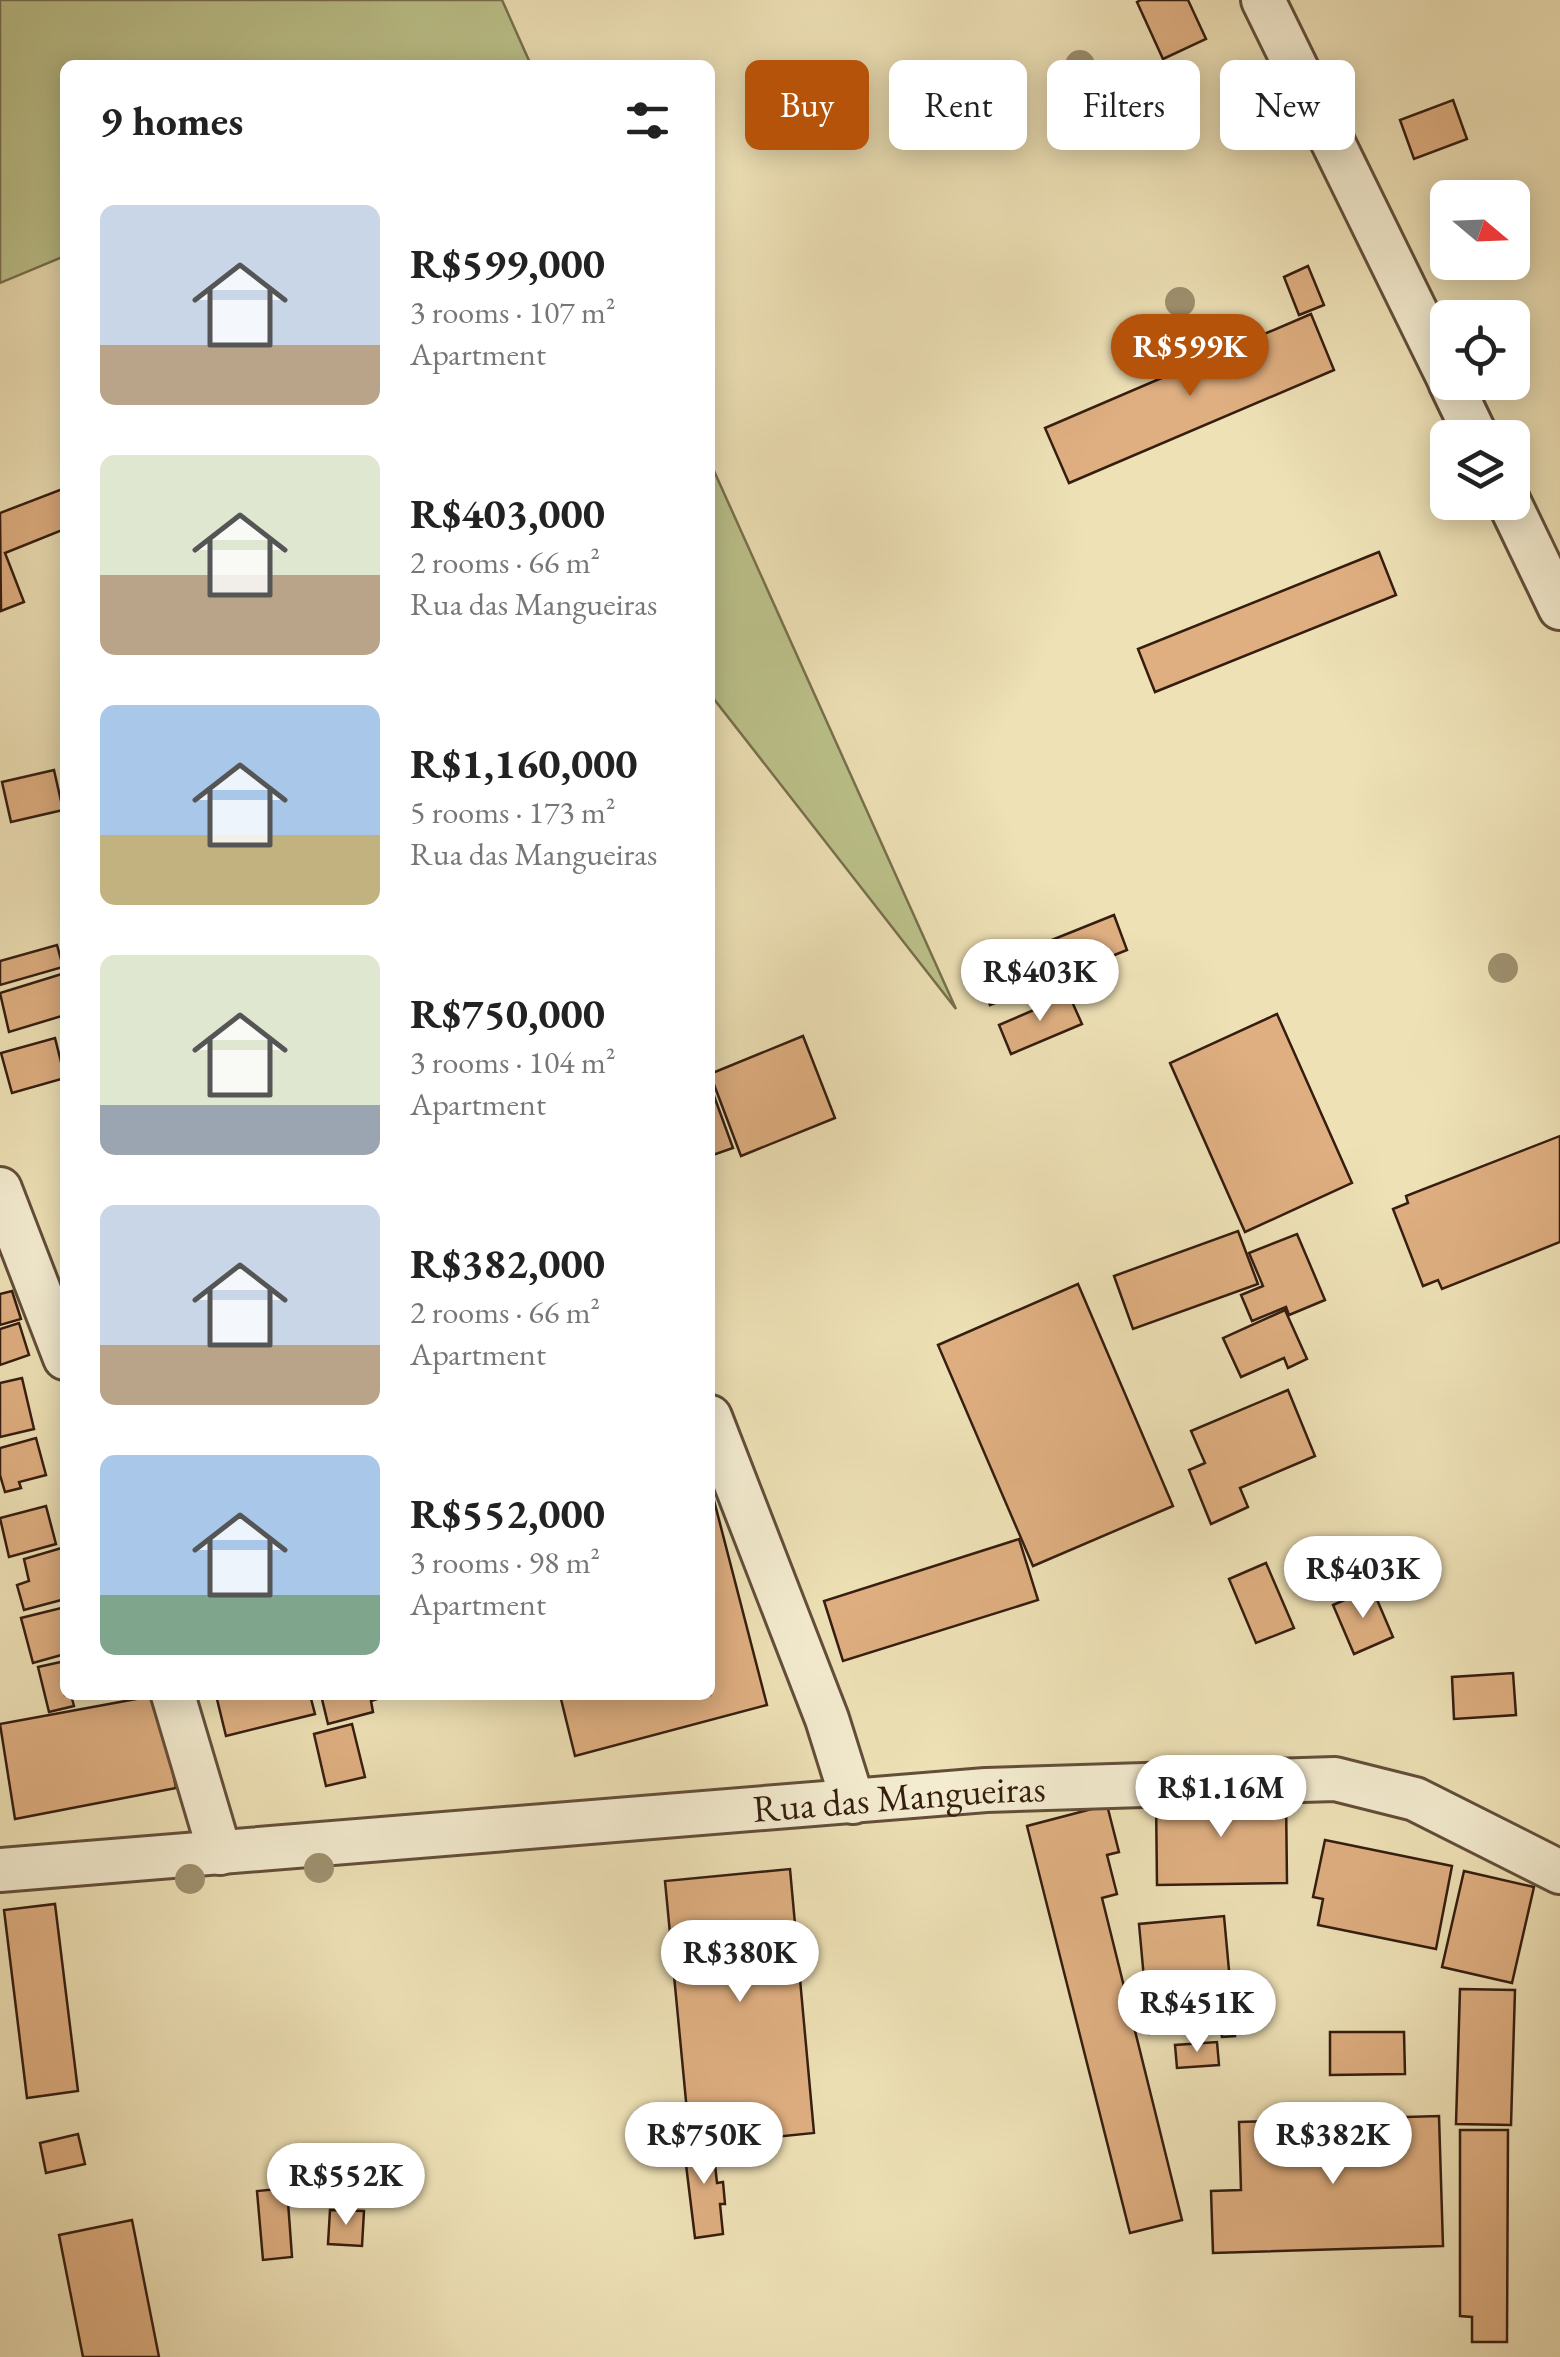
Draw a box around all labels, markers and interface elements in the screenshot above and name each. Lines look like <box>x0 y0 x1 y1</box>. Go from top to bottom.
chip: Buy <box>745 60 869 150</box>
chip: Rent <box>889 60 1027 150</box>
chip: Filters <box>1047 60 1200 150</box>
chip: New <box>1220 60 1355 150</box>
text: 9 homes <box>100 93 243 148</box>
icon: filters <box>620 93 675 148</box>
north arrow <box>1430 180 1530 280</box>
map controls <box>1430 180 1530 520</box>
text: R$599,000 <box>410 236 605 291</box>
icon: home <box>180 245 300 365</box>
text: 3 rooms · 107 m² <box>410 291 616 333</box>
button: locate <box>1430 300 1530 400</box>
pin: R$599K <box>1109 314 1271 399</box>
text: R$599K <box>1133 325 1247 367</box>
text: Apartment <box>410 333 546 375</box>
button: layers <box>1430 420 1530 520</box>
text: R$403,000 <box>410 486 605 541</box>
icon: home <box>180 495 300 615</box>
text: 2 rooms · 66 m² <box>410 541 600 583</box>
text: Rua das Mangueiras <box>410 583 657 625</box>
text: R$1,160,000 <box>410 736 638 791</box>
icon: home <box>180 745 300 865</box>
text: 5 rooms · 173 m² <box>410 791 616 833</box>
text: Rua das Mangueiras <box>410 833 657 875</box>
pin: R$403K <box>959 939 1121 1024</box>
text: R$403K <box>983 950 1097 992</box>
text: R$750,000 <box>410 986 605 1041</box>
icon: home <box>180 995 300 1115</box>
text: 3 rooms · 104 m² <box>410 1041 616 1083</box>
text: Apartment <box>410 1083 546 1125</box>
text: R$382,000 <box>410 1236 605 1291</box>
icon: home <box>180 1245 300 1365</box>
text: 2 rooms · 66 m² <box>410 1291 600 1333</box>
text: Apartment <box>410 1333 546 1375</box>
text: R$552,000 <box>410 1486 605 1541</box>
icon: home <box>180 1495 300 1615</box>
pin: R$403K <box>1282 1536 1444 1621</box>
text: 3 rooms · 98 m² <box>410 1541 600 1583</box>
text: R$403K <box>1306 1547 1420 1589</box>
text: Apartment <box>410 1583 546 1625</box>
pin: R$1.16M <box>1129 1755 1313 1840</box>
street label: Rua das Mangueiras <box>751 1763 1046 1833</box>
text: R$1.16M <box>1157 1766 1285 1808</box>
pin: R$380K <box>659 1920 821 2005</box>
text: R$380K <box>683 1931 797 1973</box>
pin: R$451K <box>1116 1970 1278 2055</box>
text: R$451K <box>1140 1981 1254 2023</box>
pin: R$750K <box>623 2102 785 2187</box>
pin: R$382K <box>1252 2102 1414 2187</box>
text: R$750K <box>647 2113 761 2155</box>
text: R$382K <box>1276 2113 1390 2155</box>
pin: R$552K <box>265 2143 427 2228</box>
text: R$552K <box>289 2154 403 2196</box>

